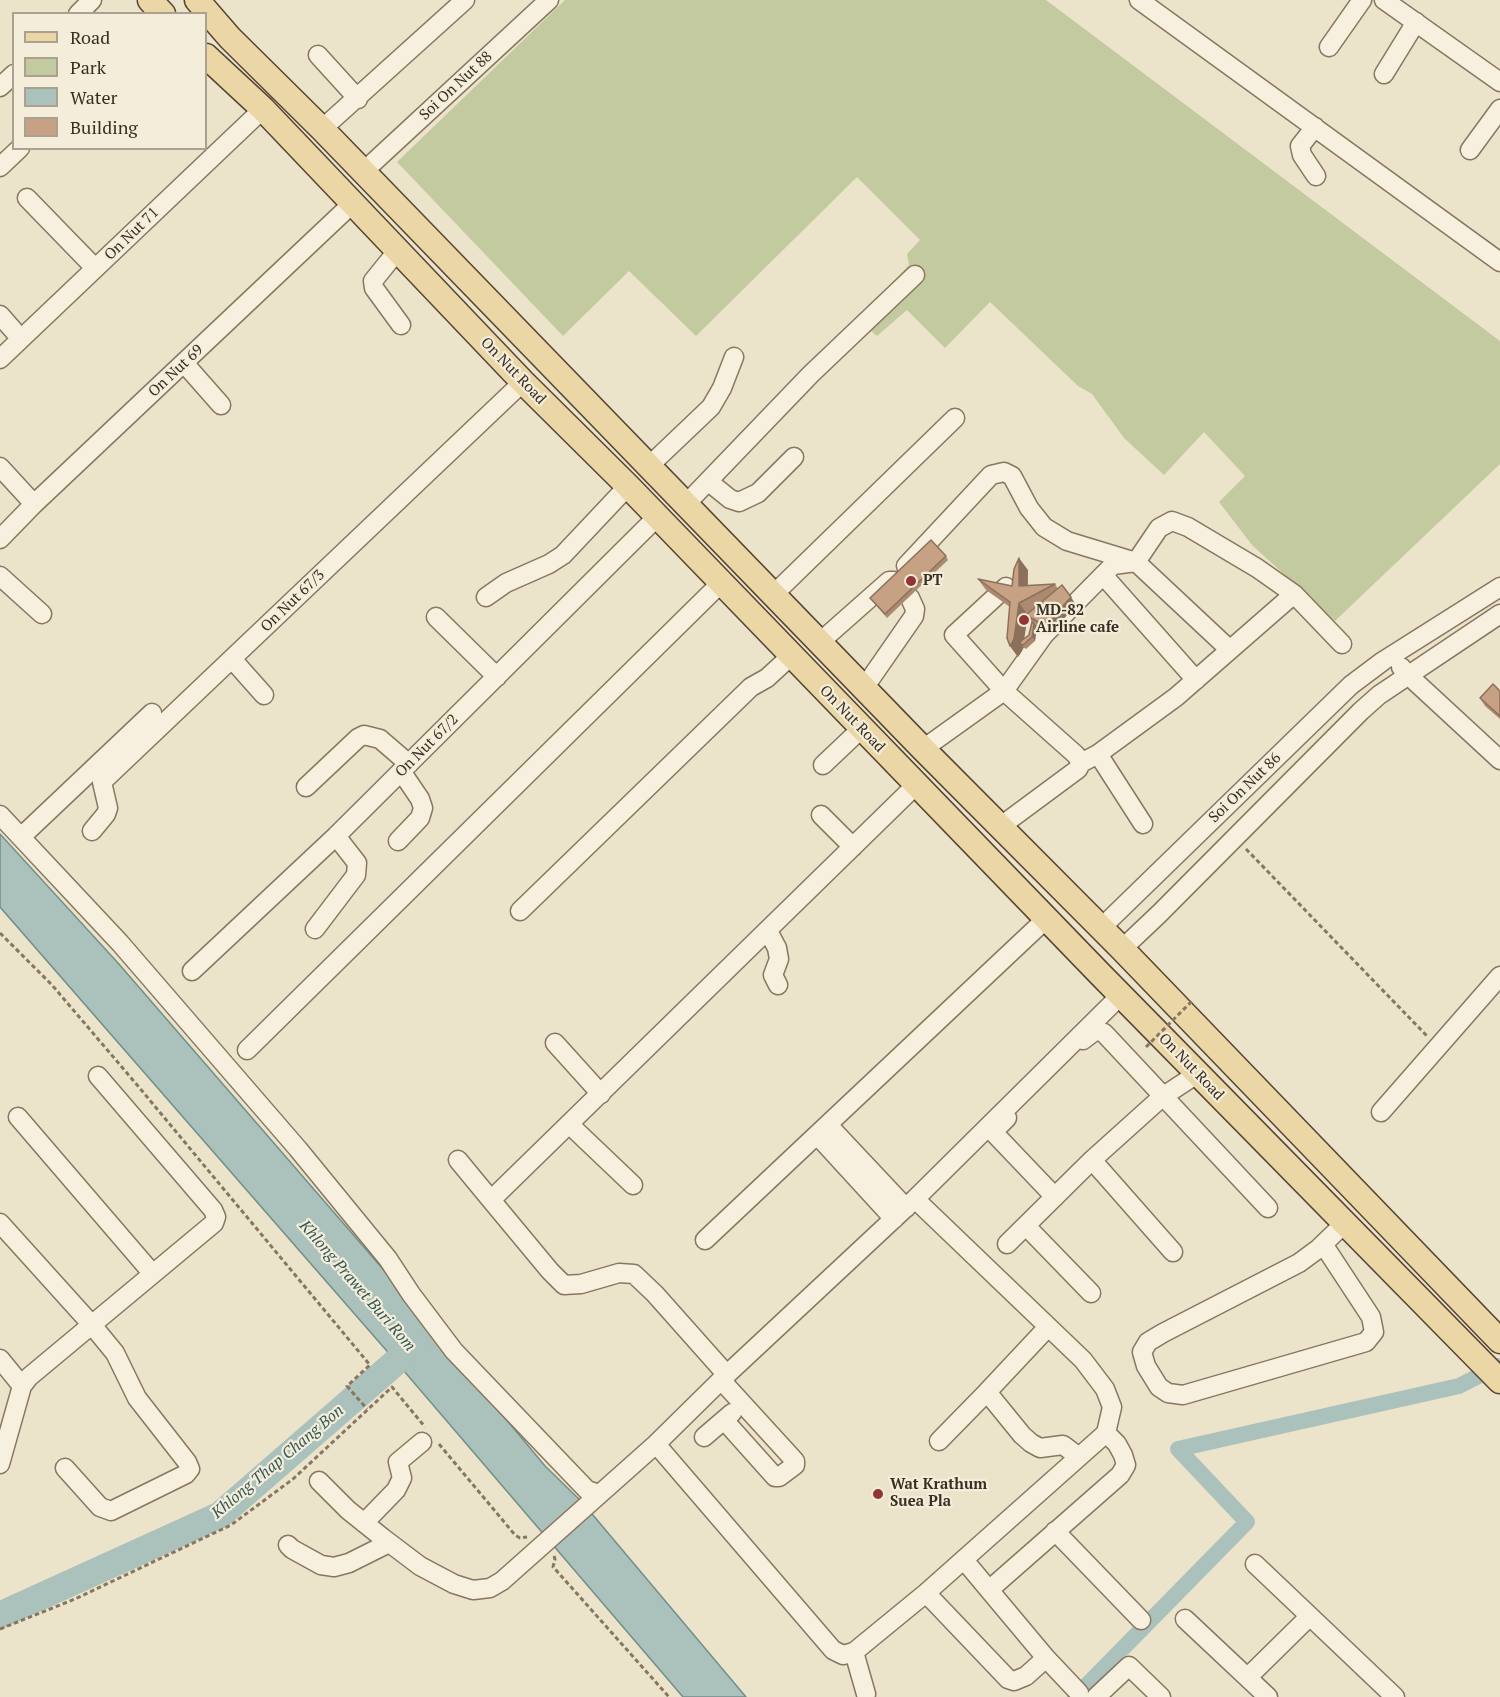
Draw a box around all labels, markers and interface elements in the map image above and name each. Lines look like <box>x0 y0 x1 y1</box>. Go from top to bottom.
legend <box>12 12 207 150</box>
text: Road <box>70 25 110 49</box>
street label: Soi On Nut 88 <box>416 48 496 124</box>
text: Park <box>70 55 106 79</box>
text: Water <box>70 85 117 109</box>
text: Building <box>70 115 138 139</box>
street label: On Nut 71 <box>101 204 163 264</box>
street label: On Nut Road <box>477 334 549 408</box>
street label: On Nut 69 <box>145 341 207 401</box>
street label: On Nut 67/3 <box>257 566 329 636</box>
place label: PT <box>923 572 943 590</box>
marker: PT <box>904 574 918 588</box>
place label: MD-82 Airline cafe <box>1036 602 1119 637</box>
marker: MD-82 Airline cafe <box>1017 613 1031 627</box>
street label: On Nut Road <box>816 682 888 756</box>
street label: On Nut 67/2 <box>392 711 462 781</box>
street label: Soi On Nut 86 <box>1205 749 1285 827</box>
street label: On Nut Road <box>1155 1030 1227 1104</box>
water label: Khlong Prawet Buri Rom <box>295 1217 419 1355</box>
water label: Khlong Thap Chang Bon <box>208 1401 348 1523</box>
place label: Wat Krathum Suea Pla <box>890 1476 987 1511</box>
marker: Wat Krathum Suea Pla <box>871 1487 885 1501</box>

